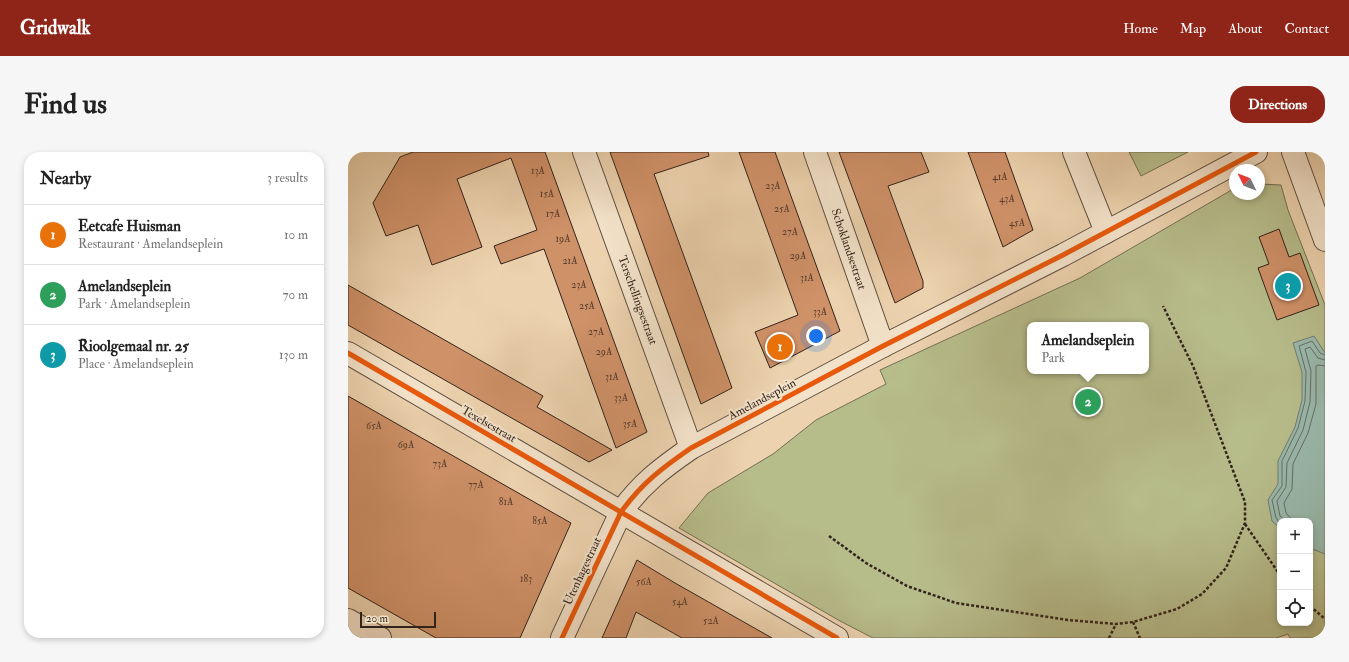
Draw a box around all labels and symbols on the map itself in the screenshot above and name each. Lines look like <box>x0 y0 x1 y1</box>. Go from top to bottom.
north arrow <box>1229 164 1265 200</box>
house number: 13A <box>531 165 546 177</box>
house number: 41A <box>992 171 1008 183</box>
house number: 23A <box>765 180 781 192</box>
house number: 15A <box>540 188 555 200</box>
house number: 43A <box>999 193 1015 205</box>
house number: 25A <box>774 203 791 215</box>
street label: Schoklandsestraat <box>828 207 869 292</box>
house number: 17A <box>546 208 561 220</box>
house number: 45A <box>1009 217 1026 229</box>
house number: 27A <box>782 226 799 238</box>
house number: 19A <box>555 233 571 245</box>
house number: 29A <box>790 250 807 262</box>
street label: Terschellingsestraat <box>614 253 661 347</box>
house number: 21A <box>563 255 578 267</box>
pin: 3 <box>1275 271 1301 301</box>
house number: 31A <box>800 272 815 284</box>
house number: 23A <box>571 279 587 291</box>
house number: 25A <box>579 300 596 312</box>
house number: 33A <box>813 306 828 318</box>
house number: 27A <box>588 326 605 338</box>
your location <box>806 326 826 346</box>
pin: 1 <box>767 332 793 362</box>
house number: 29A <box>596 346 613 358</box>
house number: 31A <box>605 371 620 383</box>
street label: Amelandseplein <box>725 375 799 424</box>
pin: 2 <box>1075 387 1101 417</box>
house number: 33A <box>614 392 629 404</box>
street label: Texelsestraat <box>459 403 519 446</box>
house number: 35A <box>623 418 638 430</box>
house number: 65A <box>366 420 383 432</box>
house number: 69A <box>398 439 415 451</box>
house number: 73A <box>433 458 448 470</box>
house number: 77A <box>468 479 484 491</box>
house number: 81A <box>499 496 514 508</box>
house number: 85A <box>532 515 548 527</box>
street label: Utenhagestraat <box>560 535 605 608</box>
house number: 183 <box>520 573 532 585</box>
house number: 56A <box>636 576 653 588</box>
house number: 54A <box>672 596 689 608</box>
scale bar <box>360 610 436 629</box>
house number: 52A <box>703 615 720 627</box>

